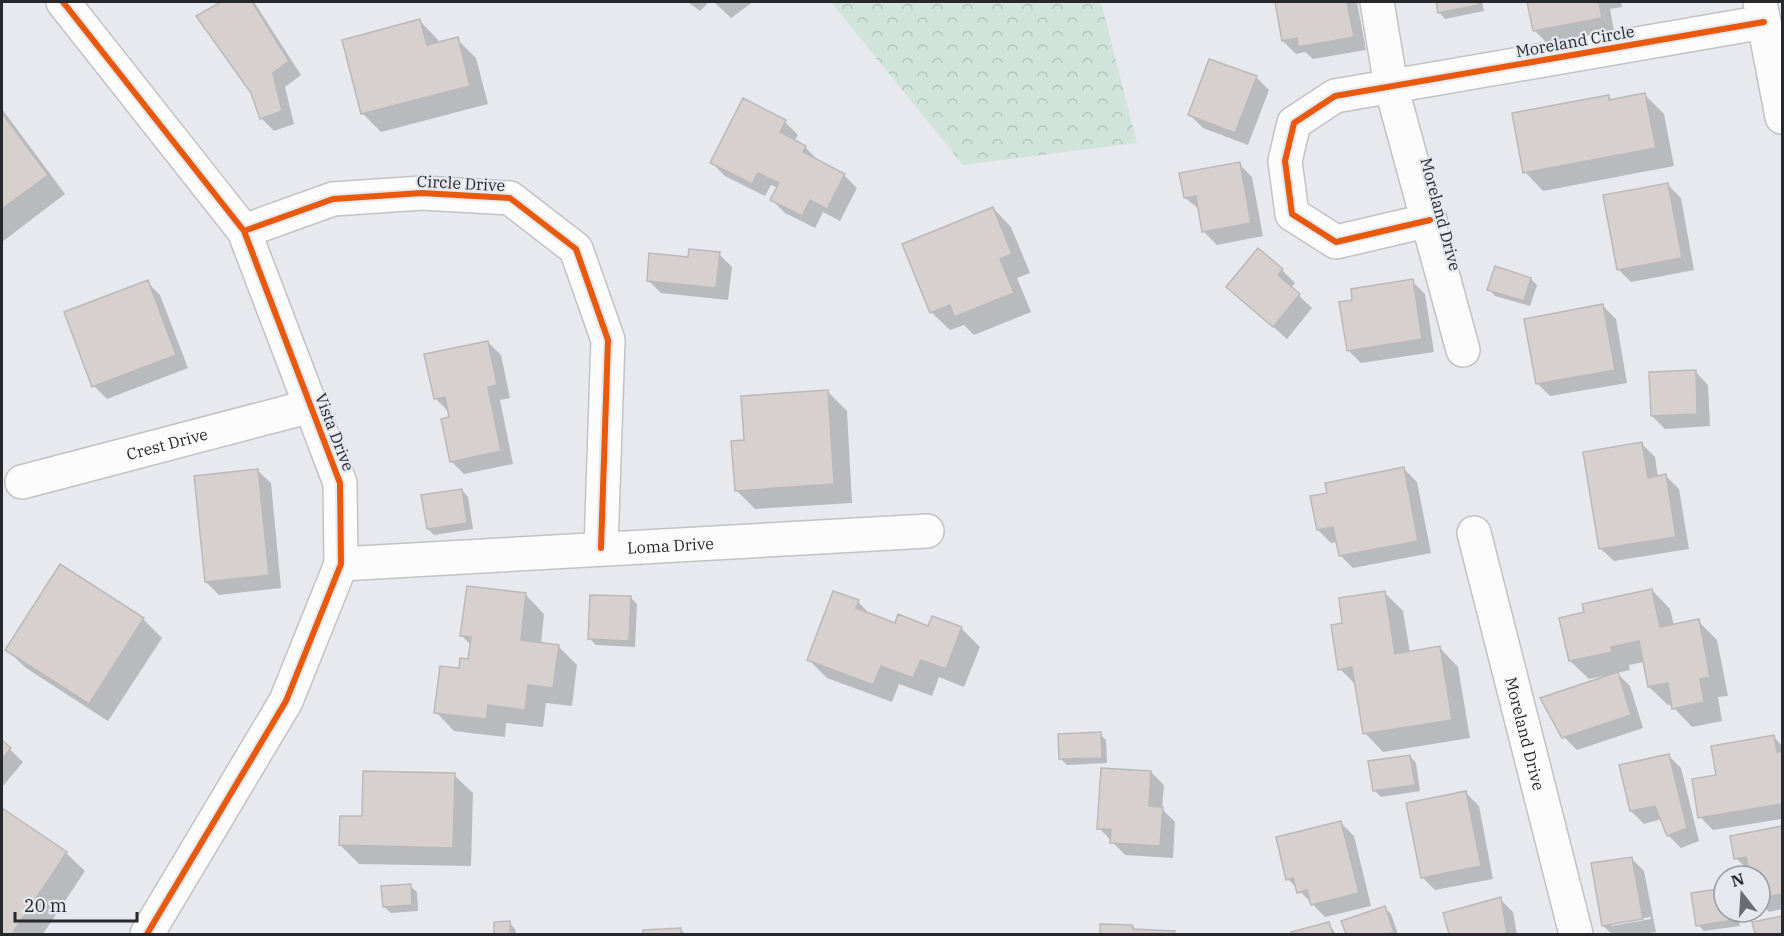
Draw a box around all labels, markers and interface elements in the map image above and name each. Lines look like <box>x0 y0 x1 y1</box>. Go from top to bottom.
street label: Moreland Circle <box>1514 21 1636 61</box>
street label: Moreland Drive <box>1416 155 1466 273</box>
street label: Circle Drive <box>416 171 506 195</box>
street label: Vista Drive <box>311 390 359 474</box>
street label: Crest Drive <box>124 424 210 464</box>
street label: Loma Drive <box>627 533 714 558</box>
street label: Moreland Drive <box>1501 675 1549 792</box>
north arrow <box>1712 864 1772 924</box>
text: N <box>1729 868 1747 891</box>
scale bar <box>15 885 136 923</box>
text: 20 m <box>24 894 67 917</box>

